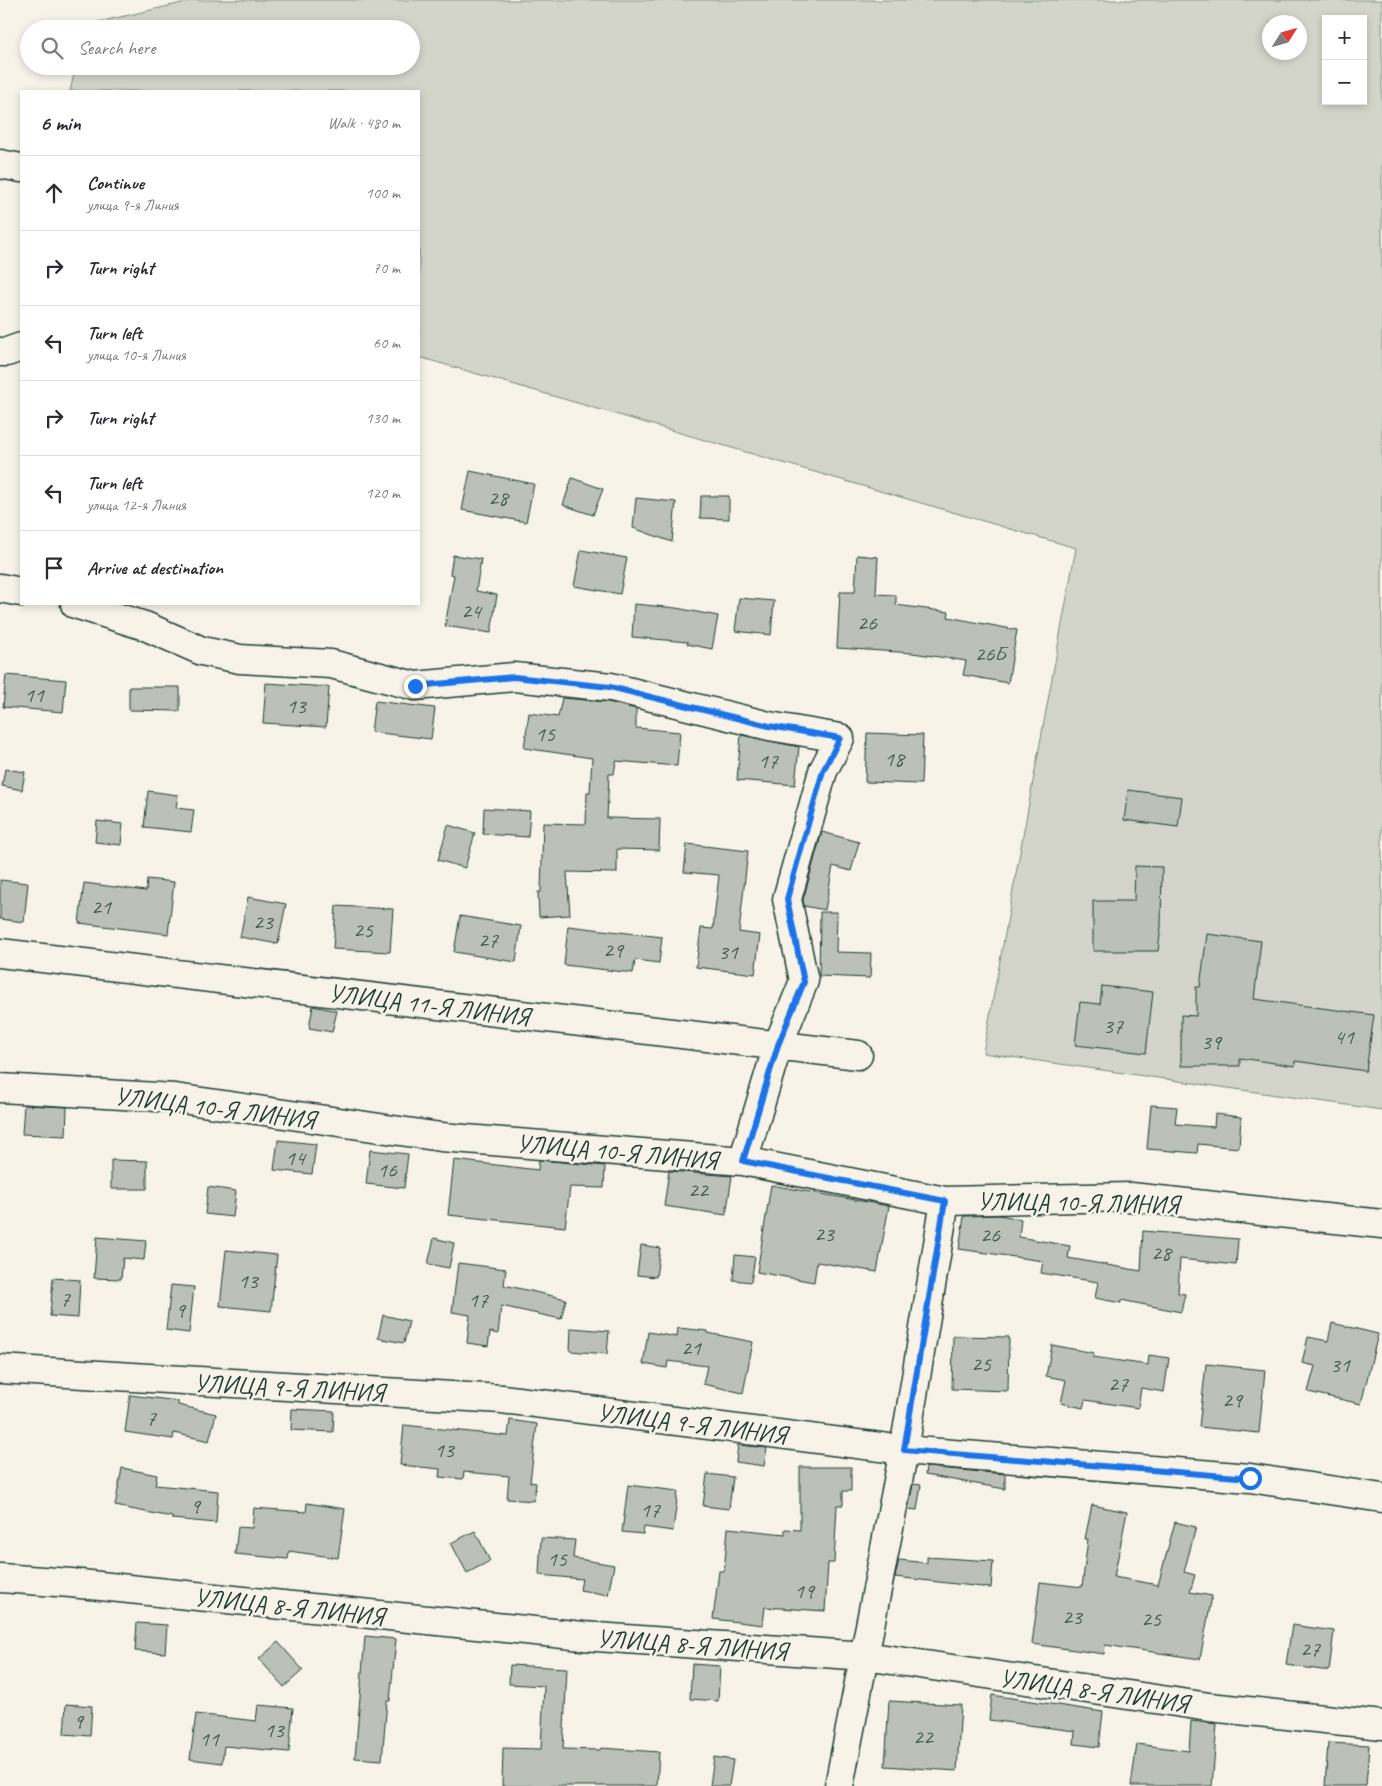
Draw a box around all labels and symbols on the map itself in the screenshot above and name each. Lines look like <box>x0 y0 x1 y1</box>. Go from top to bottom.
north arrow <box>1262 15 1307 60</box>
house number: 28 <box>488 484 510 512</box>
house number: 24 <box>461 597 483 625</box>
house number: 26 <box>857 609 878 637</box>
house number: 26Б <box>975 640 1009 668</box>
route end <box>404 675 427 698</box>
house number: 11 <box>24 681 45 709</box>
house number: 13 <box>286 692 308 720</box>
house number: 15 <box>535 720 556 748</box>
house number: 18 <box>884 745 906 773</box>
house number: 17 <box>758 747 779 775</box>
house number: 21 <box>91 893 112 921</box>
house number: 23 <box>253 908 275 936</box>
house number: 25 <box>353 916 374 944</box>
house number: 27 <box>478 926 499 954</box>
house number: 29 <box>603 936 625 964</box>
house number: 31 <box>718 938 739 966</box>
street label: УЛИЦА 11-Я ЛИНИЯ <box>327 977 535 1034</box>
house number: 37 <box>1103 1012 1124 1040</box>
house number: 41 <box>1334 1023 1355 1051</box>
house number: 39 <box>1201 1028 1223 1056</box>
street label: УЛИЦА 10-Я ЛИНИЯ <box>113 1080 321 1137</box>
street label: УЛИЦА 10-Я ЛИНИЯ <box>515 1127 723 1177</box>
house number: 14 <box>285 1144 307 1172</box>
house number: 16 <box>377 1156 398 1184</box>
house number: 22 <box>688 1176 710 1204</box>
street label: УЛИЦА 10-Я ЛИНИЯ <box>977 1185 1183 1221</box>
house number: 23 <box>814 1220 836 1248</box>
house number: 26 <box>980 1221 1001 1249</box>
house number: 28 <box>1151 1239 1173 1267</box>
house number: 13 <box>238 1267 260 1295</box>
house number: 7 <box>60 1285 71 1313</box>
house number: 17 <box>468 1286 489 1314</box>
house number: 9 <box>175 1296 187 1324</box>
house number: 21 <box>681 1334 702 1362</box>
house number: 25 <box>971 1350 992 1378</box>
house number: 31 <box>1330 1351 1351 1379</box>
street label: УЛИЦА 9-Я ЛИНИЯ <box>193 1367 389 1409</box>
house number: 27 <box>1108 1370 1129 1398</box>
house number: 29 <box>1222 1386 1244 1414</box>
street label: УЛИЦА 9-Я ЛИНИЯ <box>595 1397 793 1452</box>
house number: 7 <box>146 1404 157 1432</box>
house number: 13 <box>434 1436 456 1464</box>
route start <box>1239 1467 1262 1490</box>
house number: 9 <box>190 1492 202 1520</box>
house number: 17 <box>640 1496 661 1524</box>
house number: 15 <box>547 1545 568 1573</box>
house number: 19 <box>794 1577 816 1605</box>
street label: УЛИЦА 8-Я ЛИНИЯ <box>192 1581 390 1633</box>
house number: 23 <box>1062 1603 1084 1631</box>
house number: 25 <box>1141 1605 1162 1633</box>
street label: УЛИЦА 8-Я ЛИНИЯ <box>596 1622 792 1668</box>
house number: 27 <box>1300 1635 1321 1663</box>
street label: УЛИЦА 8-Я ЛИНИЯ <box>997 1662 1195 1721</box>
house number: 9 <box>73 1707 85 1735</box>
house number: 13 <box>264 1716 286 1744</box>
house number: 22 <box>913 1723 935 1751</box>
house number: 11 <box>199 1725 220 1753</box>

